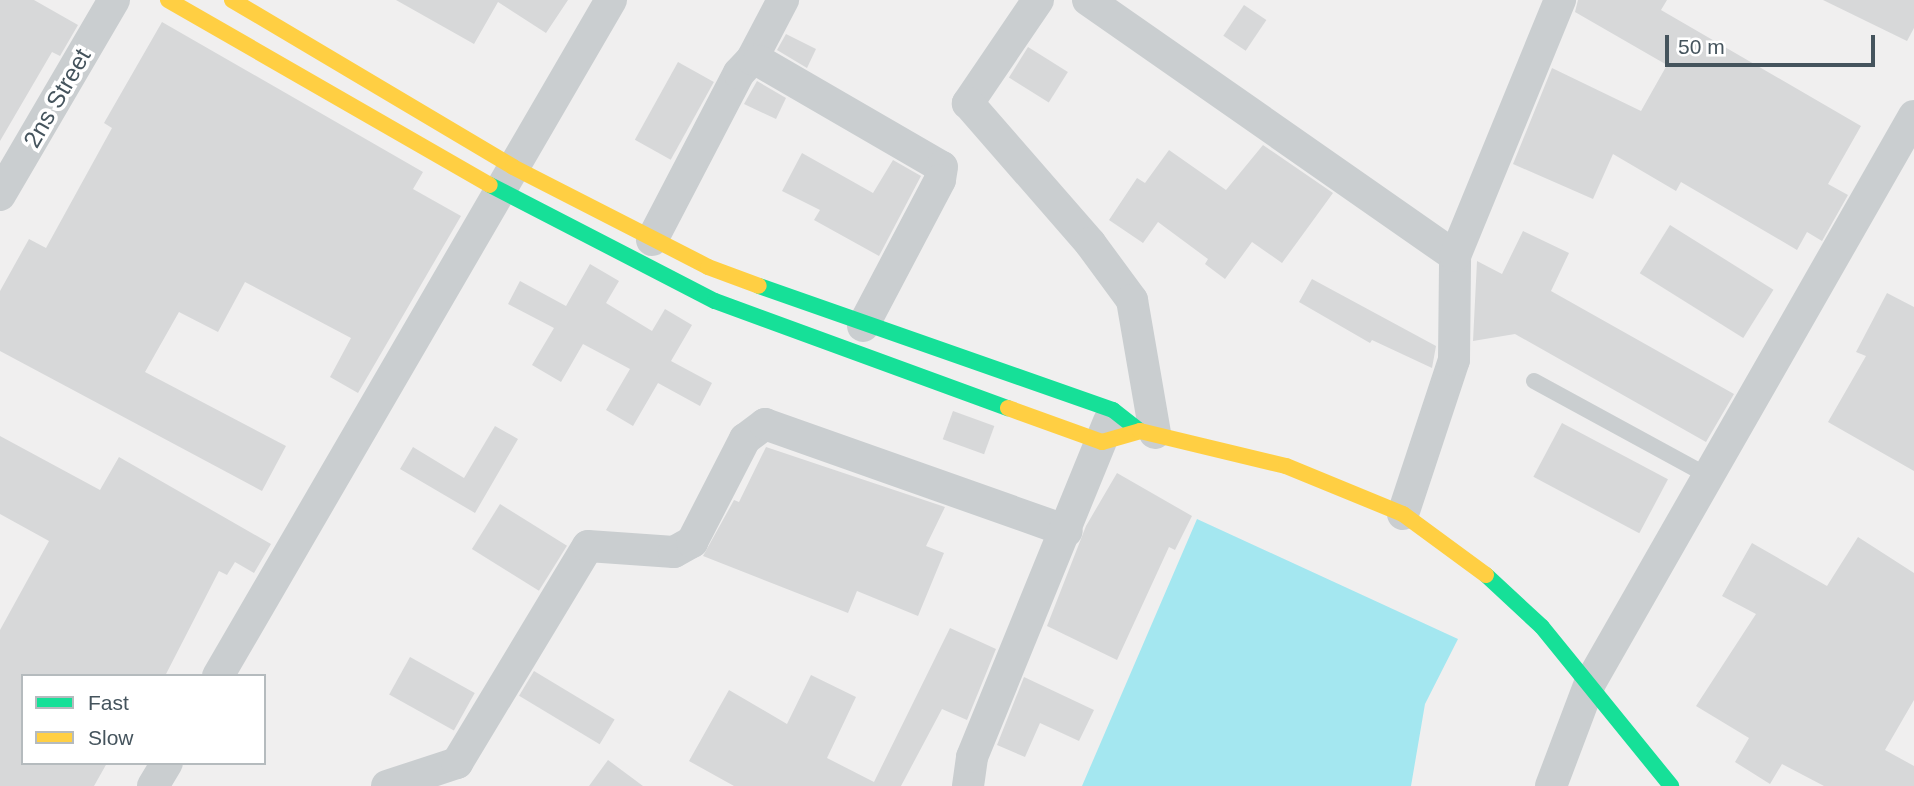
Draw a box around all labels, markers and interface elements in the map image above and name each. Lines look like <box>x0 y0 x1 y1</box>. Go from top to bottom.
scale bar <box>1669 21 1879 65</box>
text: 50 m <box>1678 35 1725 58</box>
street label: 2ns Street <box>17 43 97 153</box>
legend <box>21 674 266 765</box>
text: Fast <box>88 691 129 714</box>
text: Slow <box>88 726 134 749</box>

